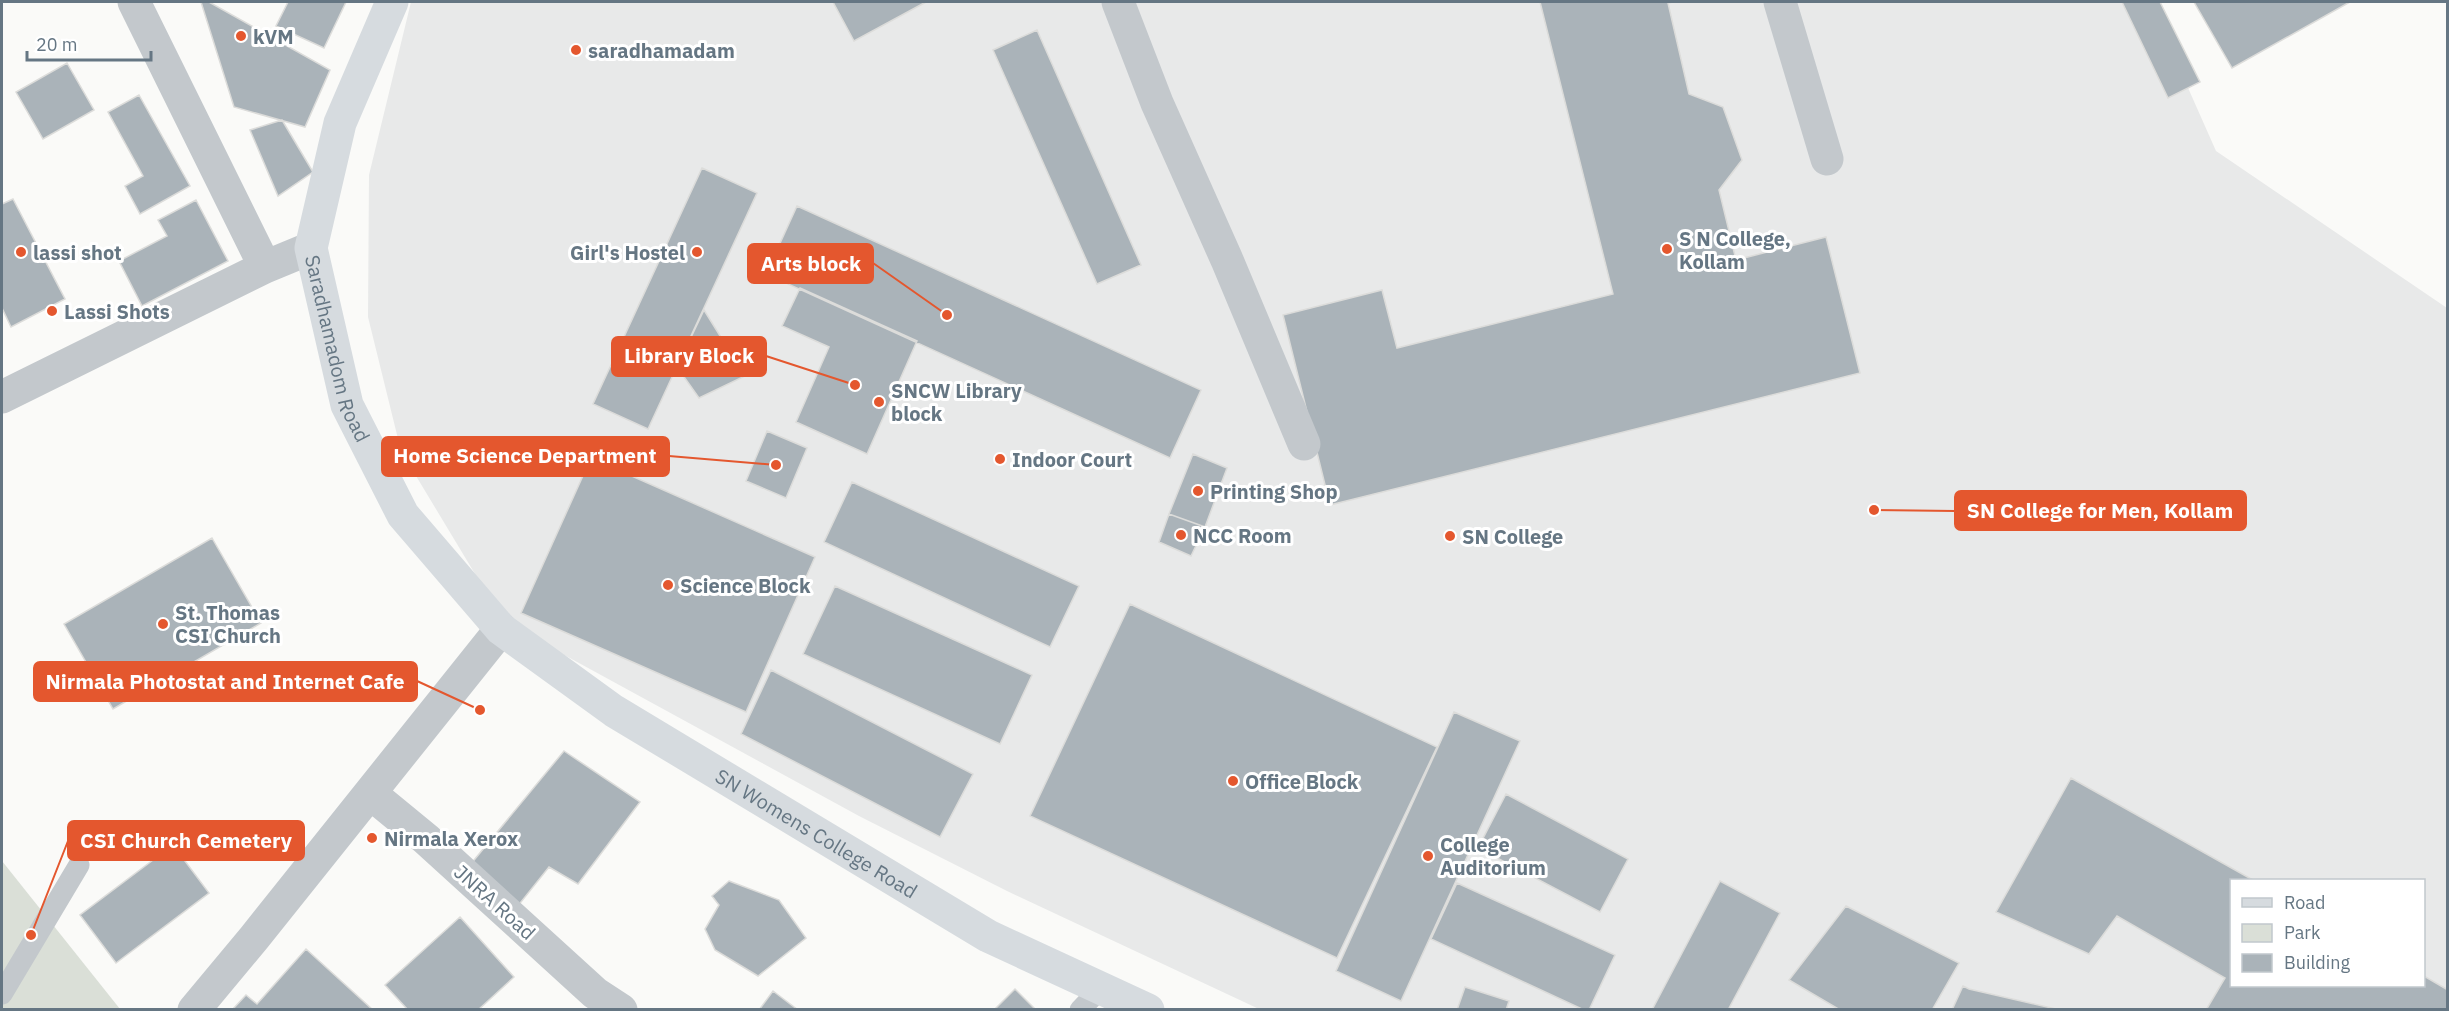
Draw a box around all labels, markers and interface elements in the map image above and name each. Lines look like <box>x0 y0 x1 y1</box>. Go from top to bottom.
place label: kVM <box>253 23 294 50</box>
scale bar <box>27 24 152 62</box>
marker: kVM <box>234 29 248 43</box>
text: 20 m <box>36 33 78 56</box>
place label: saradhamadam <box>588 37 735 64</box>
marker: saradhamadam <box>569 43 583 57</box>
place label: S N College, Kollam <box>1679 225 1791 275</box>
place label: lassi shot <box>33 239 122 266</box>
place label: Girl's Hostel <box>570 239 685 266</box>
marker: S N College, Kollam <box>1660 242 1674 256</box>
callout: Arts block <box>748 244 873 283</box>
marker: lassi shot <box>14 245 28 259</box>
marker: Girl's Hostel <box>690 245 704 259</box>
text: Arts block <box>761 249 862 277</box>
street label: Saradhamadom Road <box>300 252 377 446</box>
place label: Lassi Shots <box>64 298 170 325</box>
marker: Lassi Shots <box>45 304 59 318</box>
callout: Library Block <box>612 337 766 376</box>
text: Library Block <box>624 341 755 369</box>
place label: SNCW Library block <box>891 377 1022 427</box>
marker: SNCW Library block <box>872 395 886 409</box>
callout: Home Science Department <box>382 437 669 476</box>
text: Home Science Department <box>393 441 657 469</box>
place label: Indoor Court <box>1012 446 1132 473</box>
marker: Indoor Court <box>993 452 1007 466</box>
place label: Printing Shop <box>1210 478 1338 505</box>
marker: Printing Shop <box>1191 484 1205 498</box>
callout: SN College for Men, Kollam <box>1955 491 2246 530</box>
text: SN College for Men, Kollam <box>1967 496 2233 524</box>
place label: NCC Room <box>1193 522 1292 549</box>
place label: SN College <box>1462 523 1563 550</box>
marker: NCC Room <box>1174 528 1188 542</box>
marker: SN College <box>1443 529 1457 543</box>
place label: Science Block <box>680 572 811 599</box>
marker: Science Block <box>661 578 675 592</box>
place label: St. Thomas CSI Church <box>175 599 281 649</box>
marker: St. Thomas CSI Church <box>156 617 170 631</box>
callout: Nirmala Photostat and Internet Cafe <box>34 662 417 701</box>
text: Nirmala Photostat and Internet Cafe <box>45 667 405 695</box>
street label: SN Womens College Road <box>711 762 923 904</box>
place label: Office Block <box>1245 768 1359 795</box>
marker: Office Block <box>1226 774 1240 788</box>
callout: CSI Church Cemetery <box>68 821 304 860</box>
place label: Nirmala Xerox <box>384 825 518 852</box>
text: CSI Church Cemetery <box>80 826 293 854</box>
marker: Nirmala Xerox <box>365 831 379 845</box>
place label: College Auditorium <box>1440 831 1546 881</box>
marker: College Auditorium <box>1421 849 1435 863</box>
street label: JNRA Road <box>449 858 541 946</box>
legend <box>2230 879 2425 987</box>
text: Road <box>2284 891 2325 914</box>
text: Park <box>2284 921 2321 944</box>
text: Building <box>2284 951 2351 974</box>

